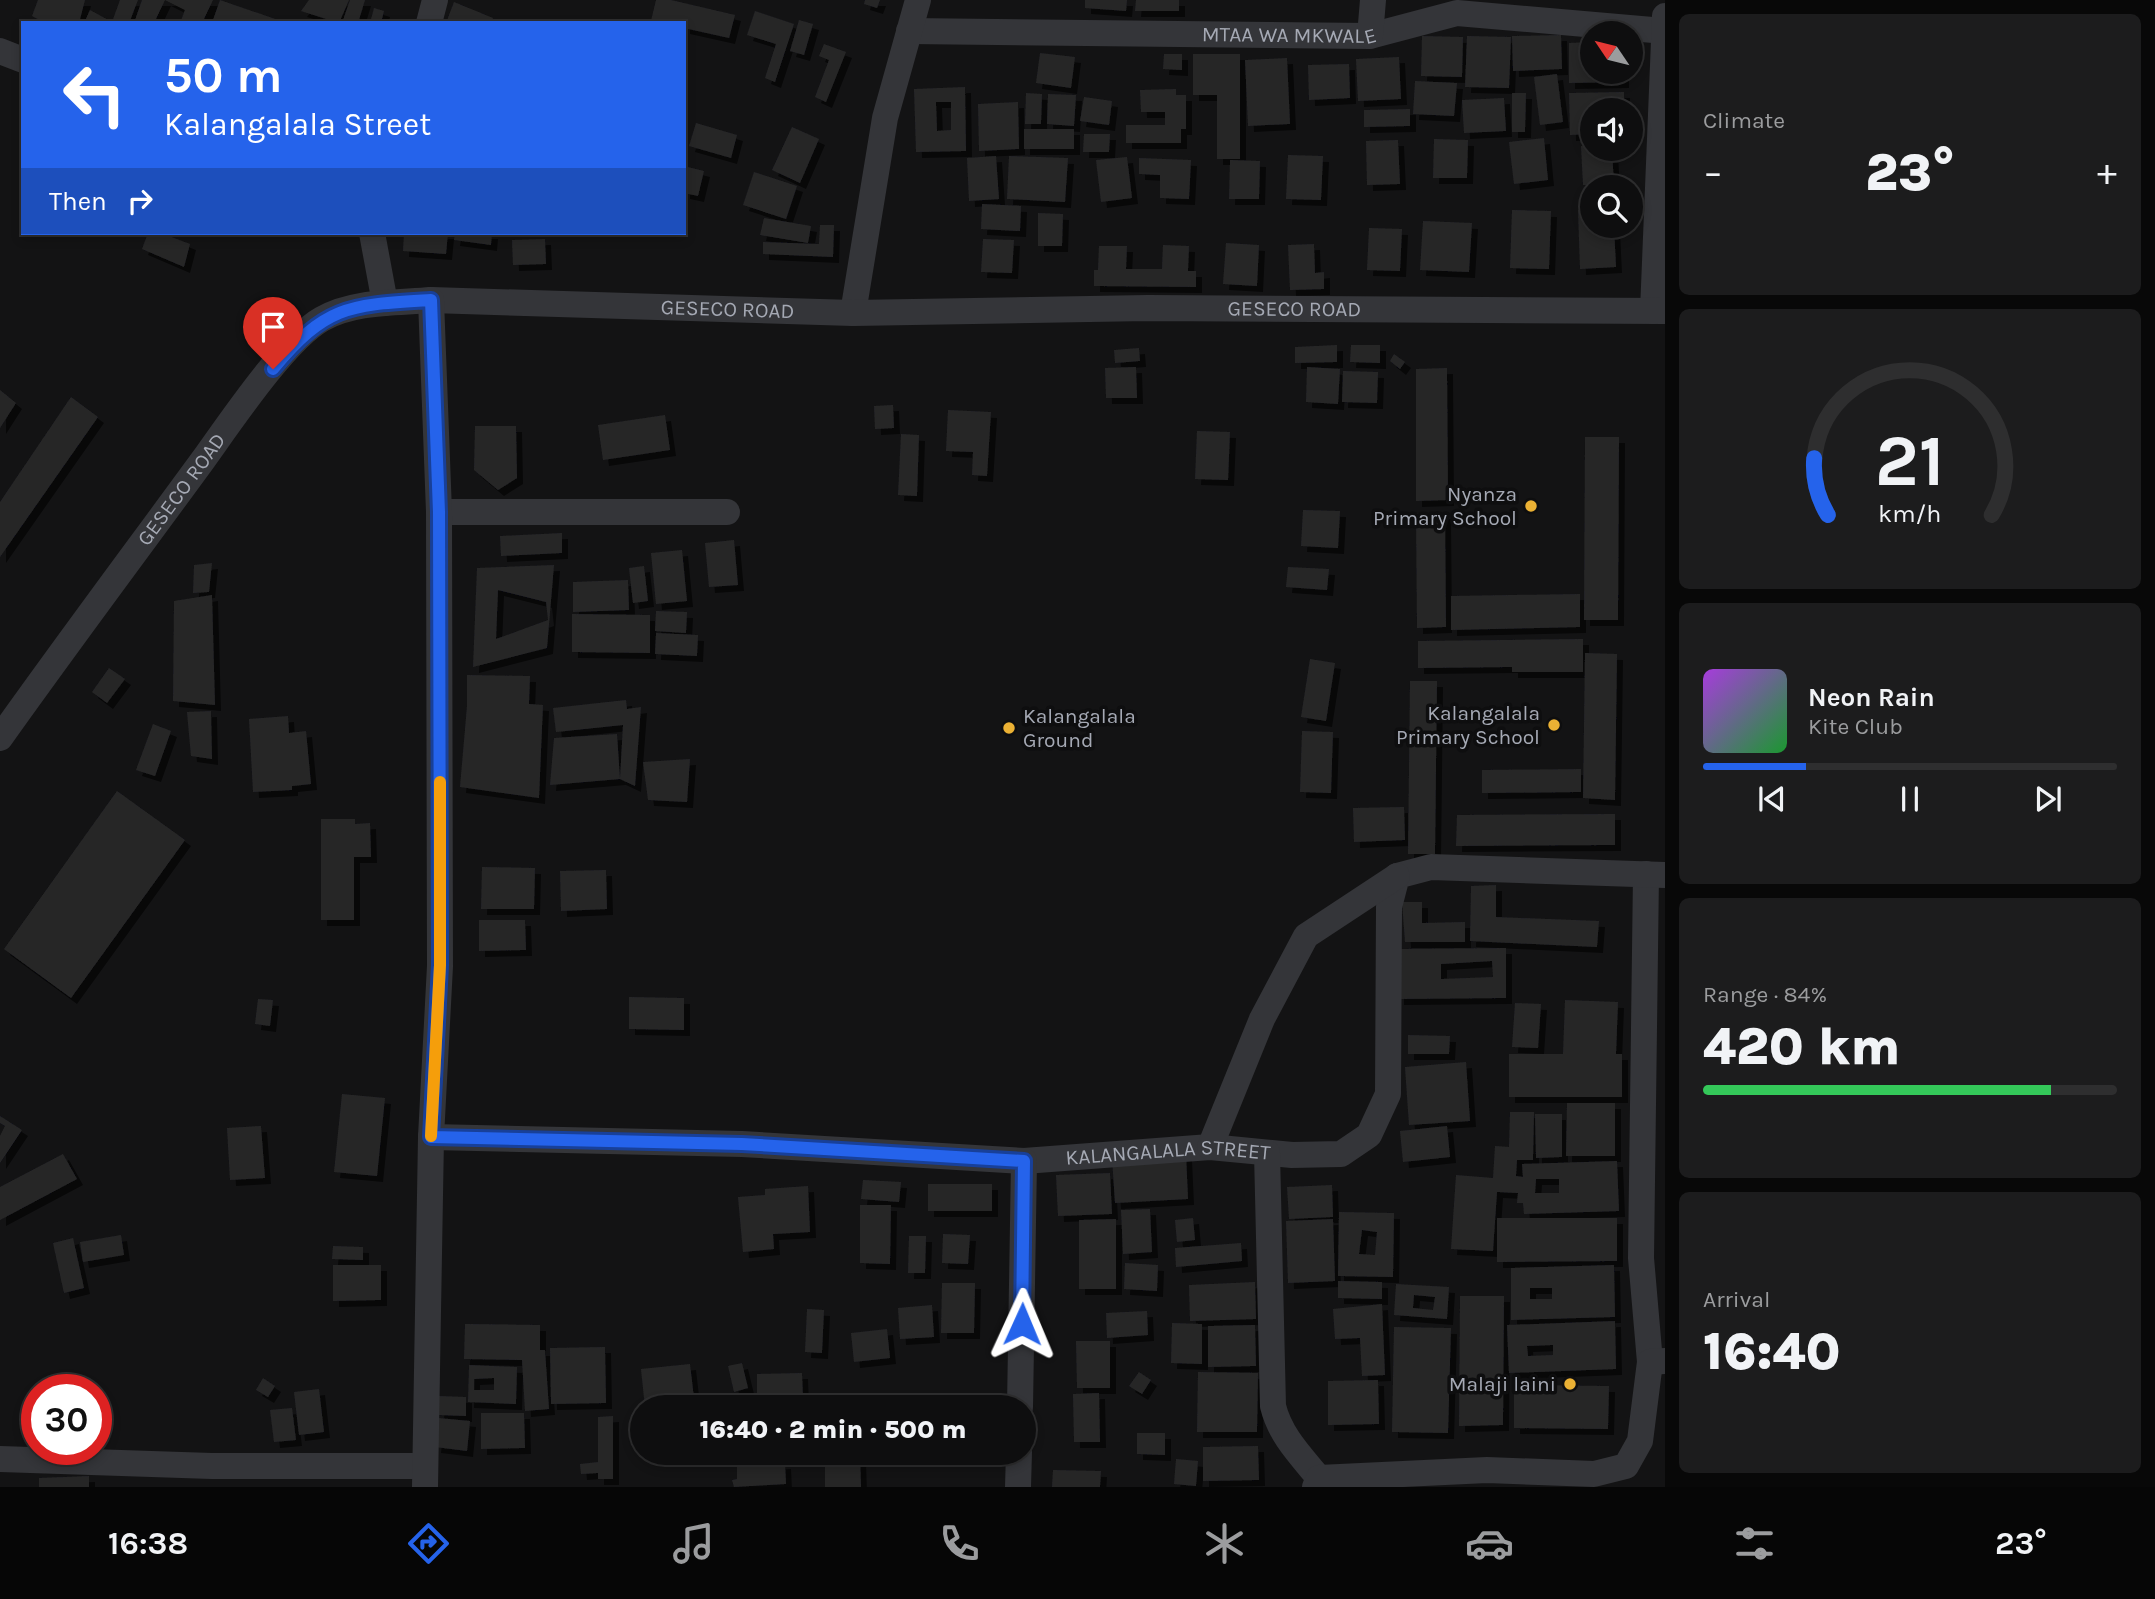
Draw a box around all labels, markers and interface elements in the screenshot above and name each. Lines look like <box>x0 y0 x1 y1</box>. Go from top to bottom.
north arrow <box>1580 21 1643 84</box>
map controls <box>1580 21 1643 238</box>
street label: MTAA WA MKWALE <box>1202 22 1379 49</box>
text: 50 m <box>164 47 282 104</box>
icon: left <box>49 49 140 140</box>
button: sound <box>1580 98 1643 161</box>
text: Kalangalala Street <box>164 106 431 143</box>
text: Climate <box>1703 107 1785 134</box>
text: 23° <box>1865 142 1955 203</box>
text: − <box>1703 150 1723 195</box>
text: + <box>2097 150 2117 195</box>
button: search <box>1580 175 1643 238</box>
icon: right <box>121 182 159 220</box>
text: Then <box>49 186 107 217</box>
street label: GESECO ROAD <box>660 295 795 323</box>
street label: GESECO ROAD <box>1228 296 1361 321</box>
pin <box>243 297 303 369</box>
icon: arrive <box>254 308 292 346</box>
text: 21 <box>1875 418 1945 503</box>
street label: GESECO ROAD <box>132 428 230 550</box>
place label: Nyanza Primary School <box>1373 482 1517 530</box>
marker: Nyanza Primary School <box>1523 498 1539 514</box>
text: km/h <box>1878 499 1942 528</box>
text: Neon Rain <box>1808 682 1935 713</box>
place label: Kalangalala Primary School <box>1396 701 1540 749</box>
place label: Kalangalala Ground <box>1023 704 1136 752</box>
text: Kite Club <box>1808 713 1903 740</box>
marker: Kalangalala Primary School <box>1546 717 1562 733</box>
marker: Kalangalala Ground <box>1001 720 1017 736</box>
icon: previous <box>1753 780 1791 818</box>
icon: pause <box>1891 780 1929 818</box>
icon: next <box>2029 780 2067 818</box>
text: Range · 84% <box>1703 981 1827 1008</box>
text: 420 km <box>1703 1016 1900 1077</box>
street label: KALANGALALA STREET <box>1065 1135 1272 1170</box>
text: Arrival <box>1703 1286 1770 1313</box>
position arrow <box>985 1287 1059 1361</box>
text: 16:40 <box>1703 1321 1841 1382</box>
place label: Malaji laini <box>1449 1372 1556 1396</box>
speed limit sign: 30 <box>21 1374 112 1465</box>
marker: Malaji laini <box>1562 1376 1578 1392</box>
text: 16:40 · 2 min · 500 m <box>699 1414 967 1445</box>
icon: directions <box>404 1519 453 1568</box>
icon: music <box>669 1519 718 1568</box>
icon: phone <box>935 1519 984 1568</box>
icon: climate <box>1200 1519 1249 1568</box>
icon: car <box>1465 1519 1514 1568</box>
icon: filters <box>1730 1519 1779 1568</box>
text: 16:38 <box>108 1525 188 1562</box>
text: 23° <box>1995 1525 2047 1562</box>

